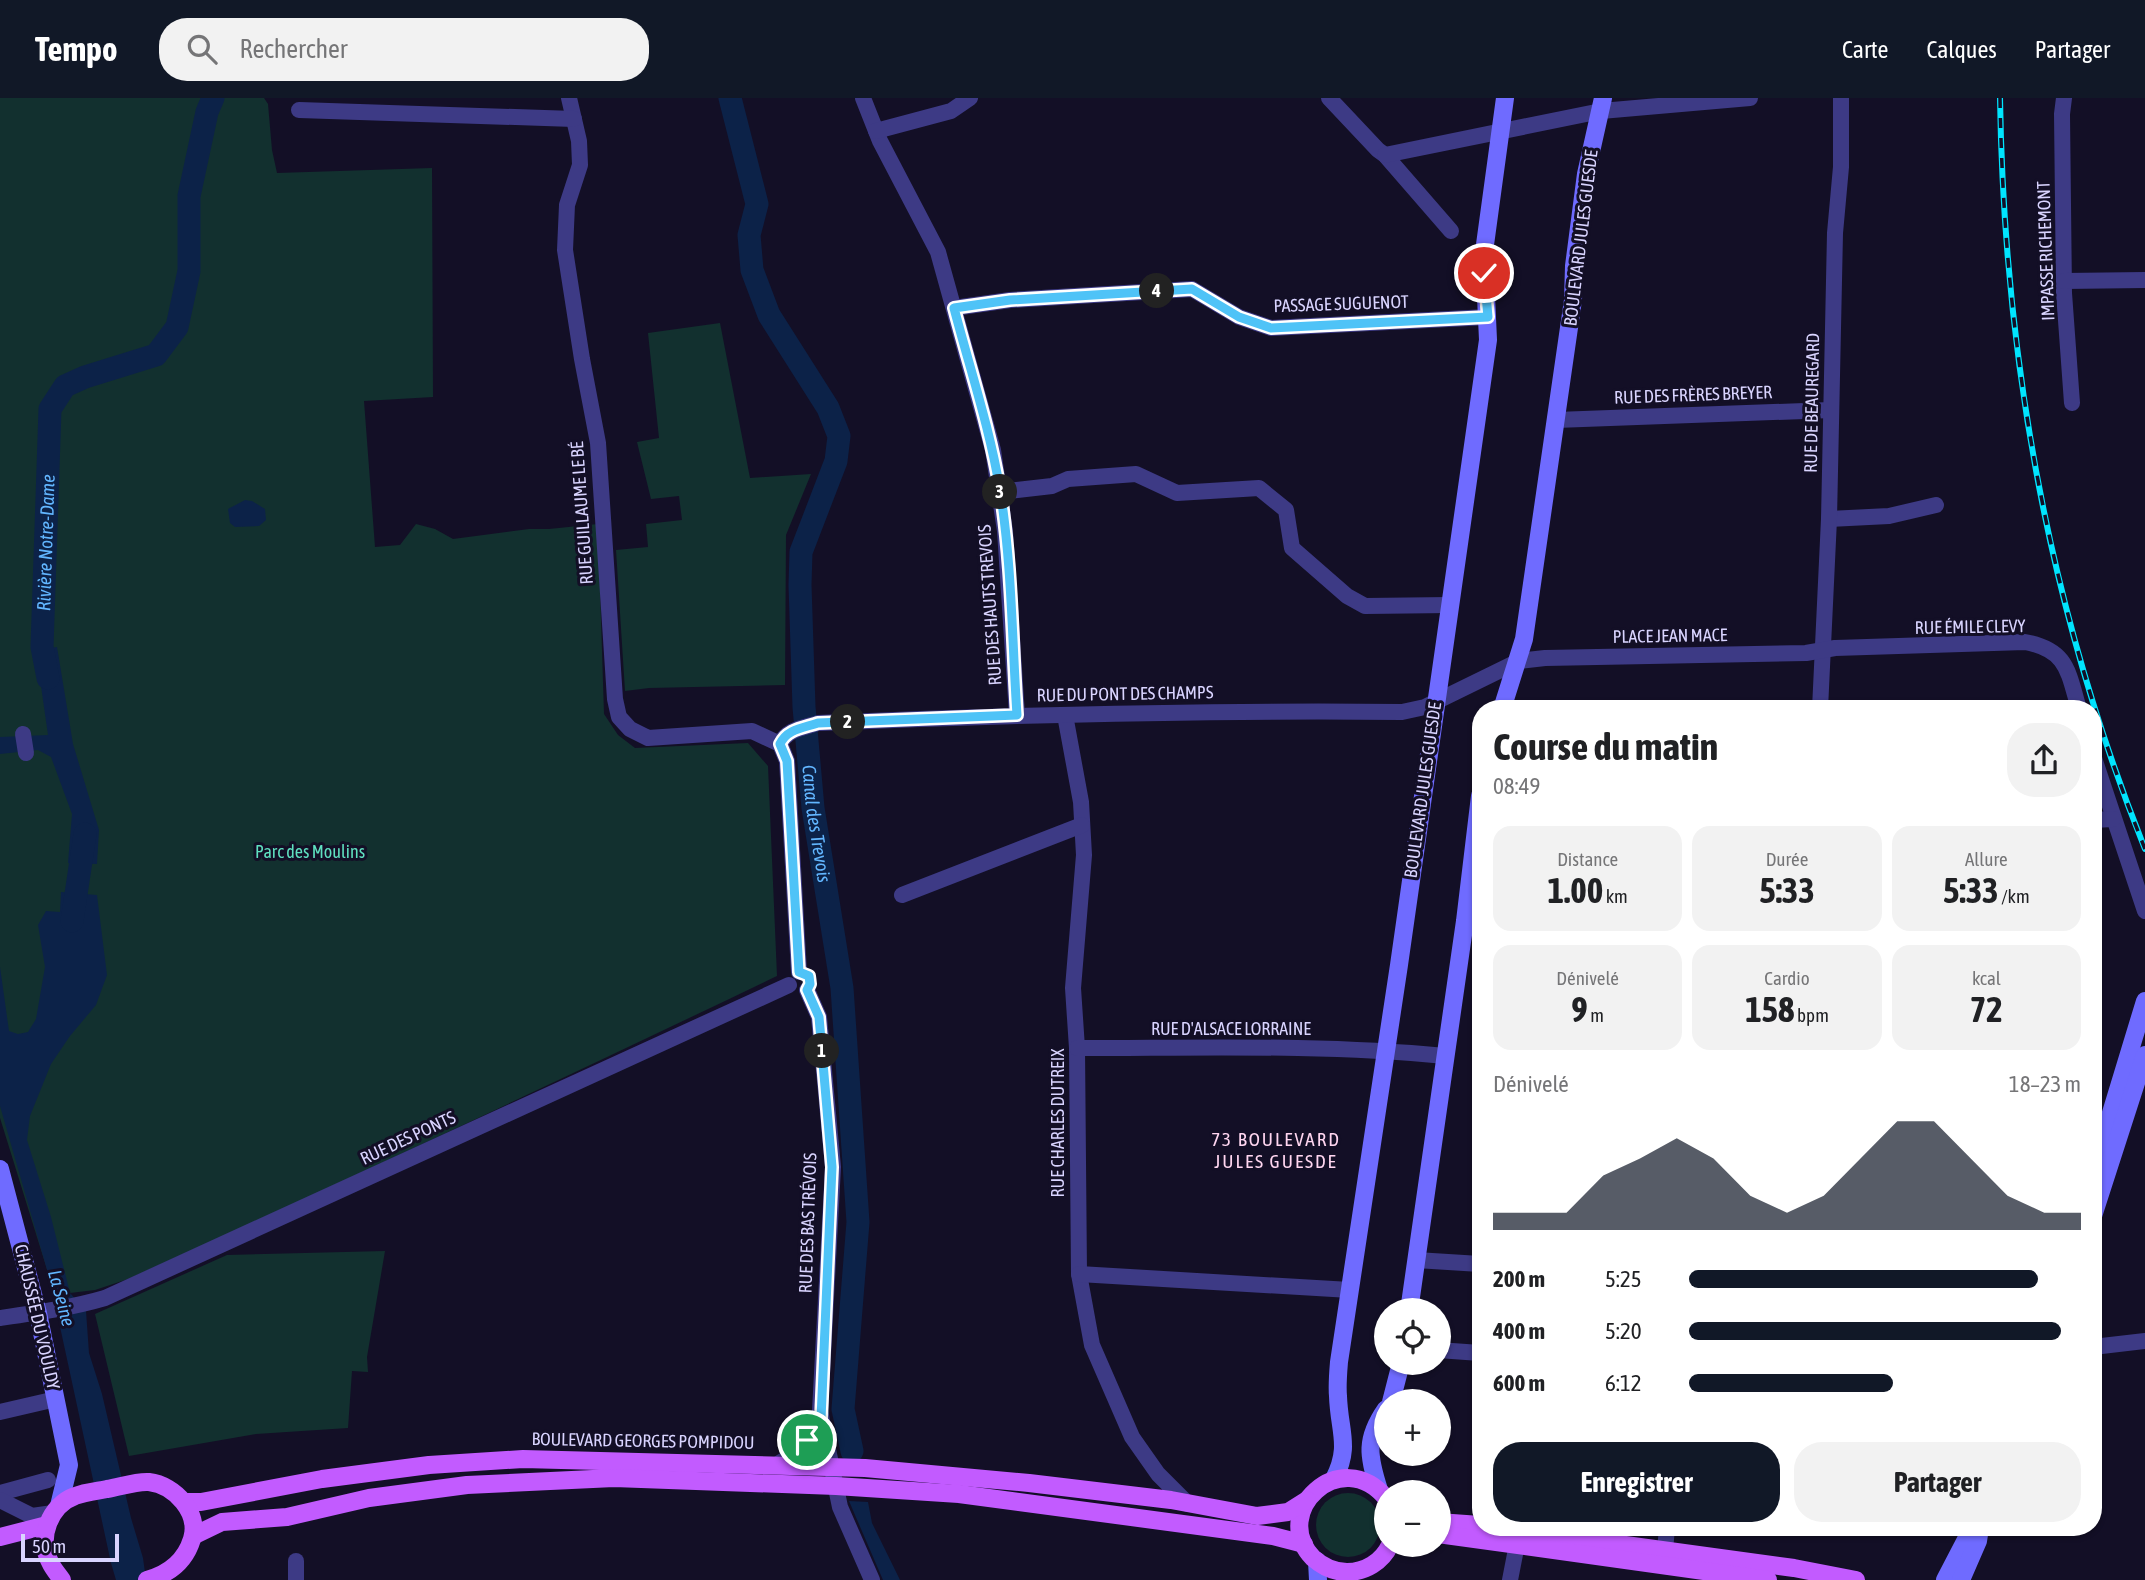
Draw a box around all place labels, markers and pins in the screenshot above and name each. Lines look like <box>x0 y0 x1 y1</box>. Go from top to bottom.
pin <box>1454 243 1514 303</box>
pin: 4 <box>1140 274 1174 308</box>
pin: 3 <box>982 474 1018 510</box>
pin: 2 <box>830 704 866 740</box>
pin: 1 <box>804 1034 840 1068</box>
pin <box>777 1410 837 1470</box>

